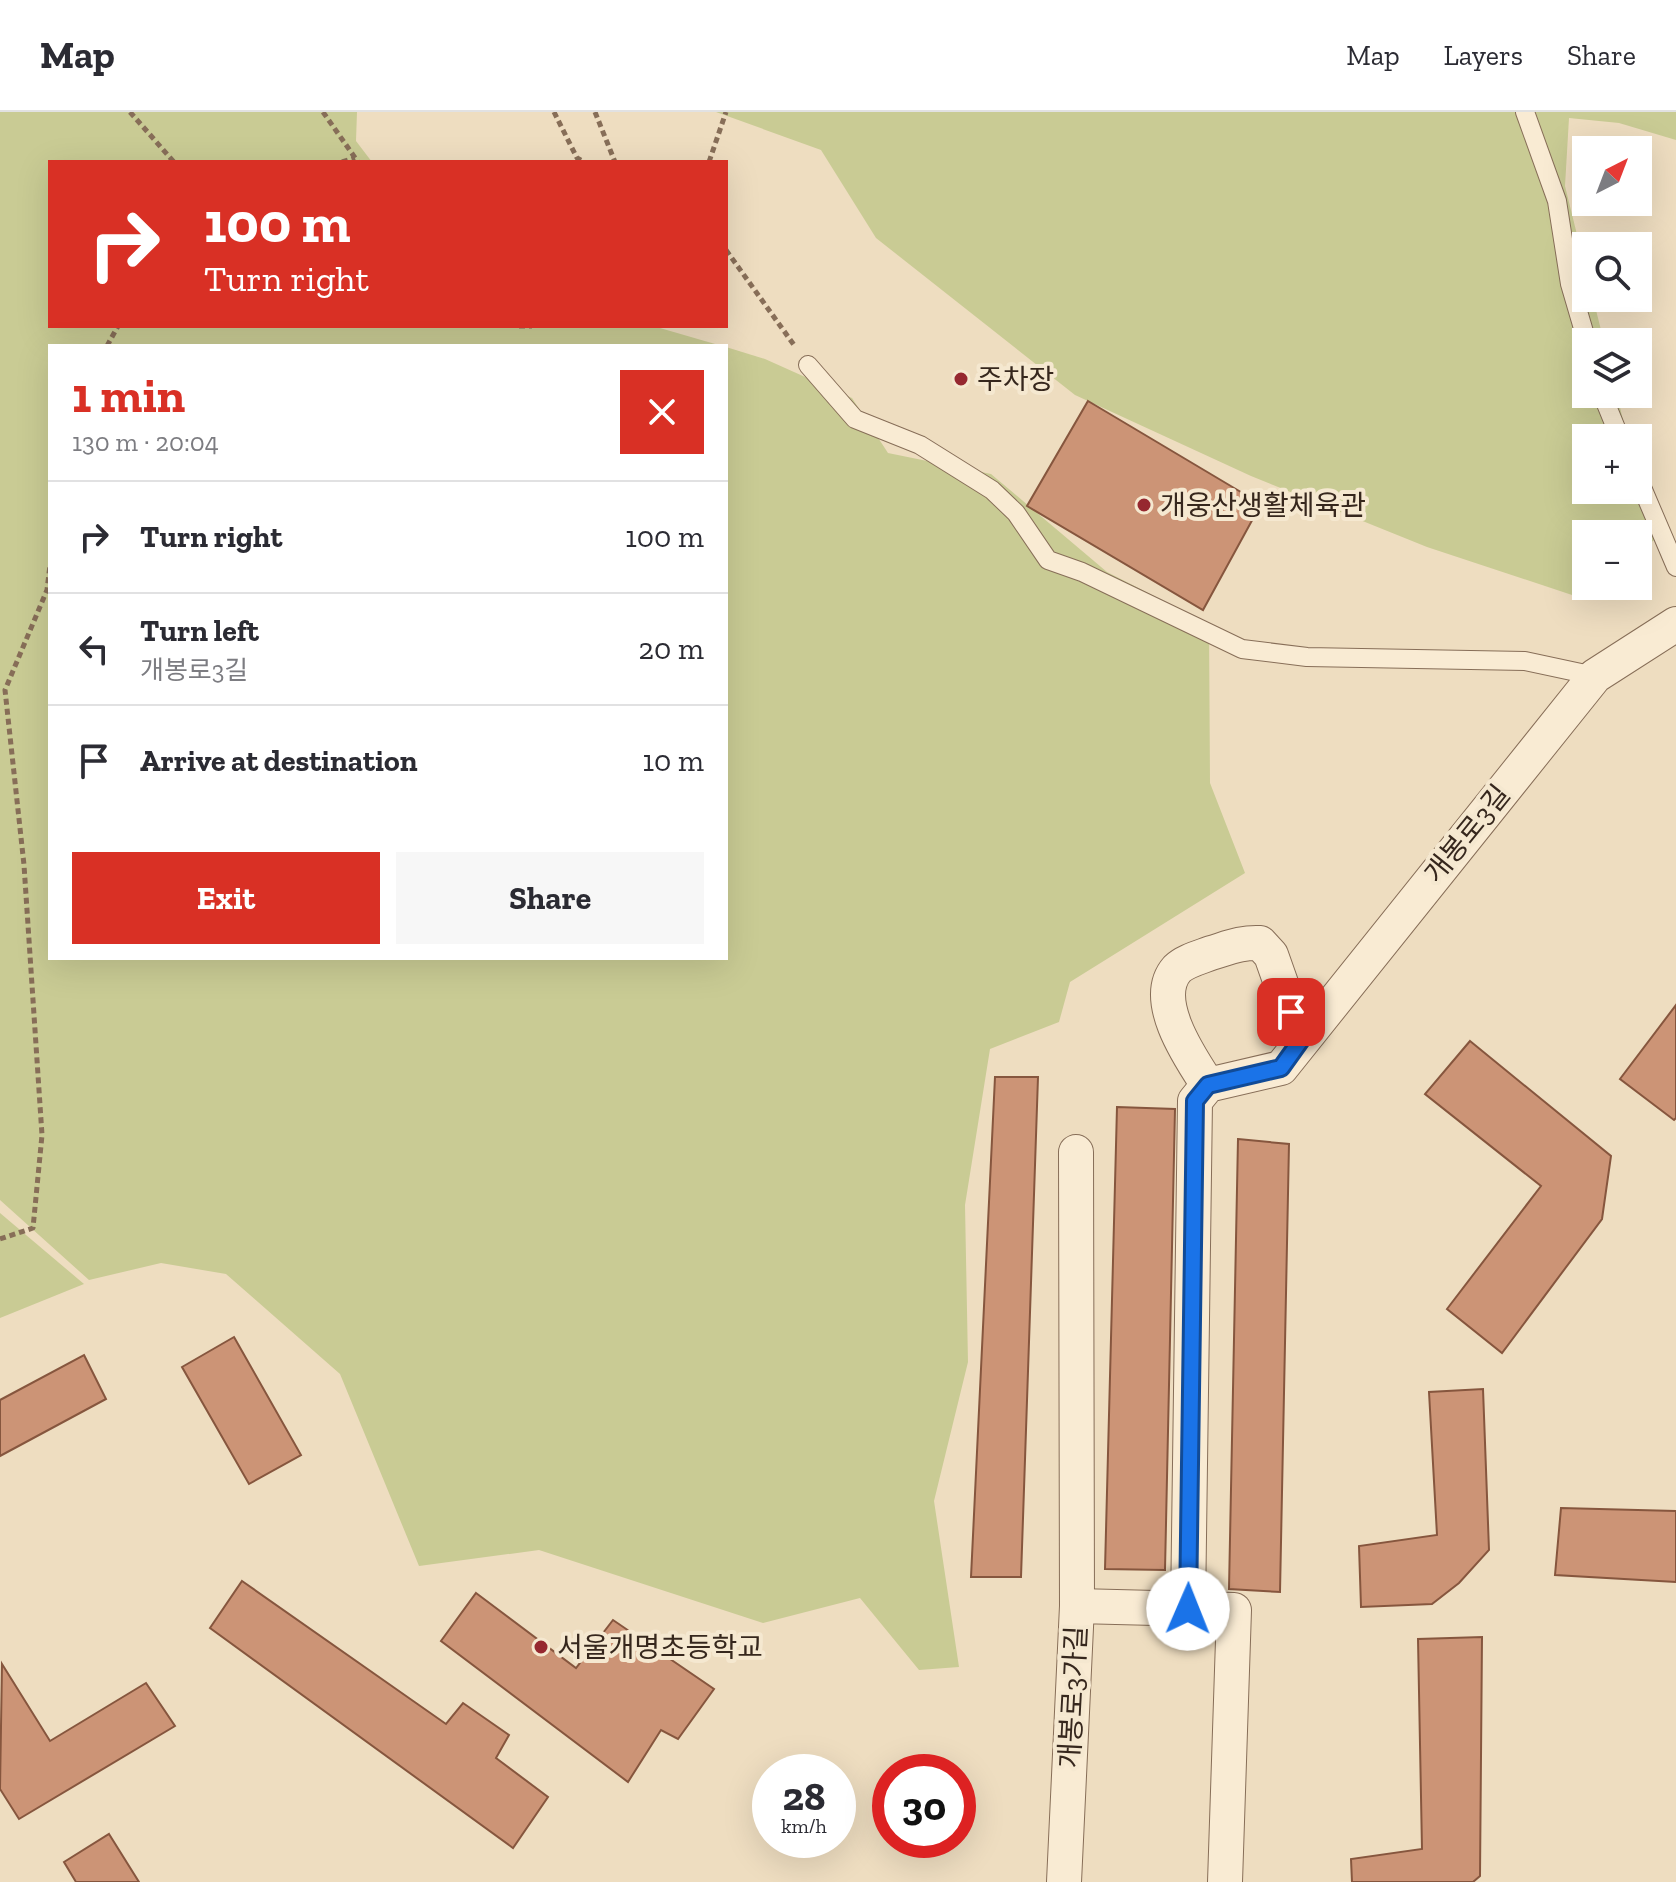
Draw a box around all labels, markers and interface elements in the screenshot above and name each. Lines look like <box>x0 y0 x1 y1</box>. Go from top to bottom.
text: Map <box>40 32 115 78</box>
text: Map <box>1346 39 1400 72</box>
text: Layers <box>1444 39 1523 72</box>
text: Share <box>1567 39 1636 72</box>
north arrow <box>1572 136 1652 216</box>
map controls <box>1572 136 1652 600</box>
text: 100 m <box>204 189 351 256</box>
icon: right <box>72 192 176 296</box>
button: search <box>1572 232 1652 312</box>
text: Turn right <box>204 257 369 300</box>
button: layers <box>1572 328 1652 408</box>
place label: 주차장 <box>977 363 1054 396</box>
text: 1 min <box>72 367 185 424</box>
button: close <box>620 370 704 454</box>
marker: 주차장 <box>952 370 970 388</box>
button: + <box>1572 424 1652 504</box>
text: 130 m · 20:04 <box>72 426 219 458</box>
place label: 개웅산생활체육관 <box>1160 489 1366 522</box>
marker: 개웅산생활체육관 <box>1135 496 1153 514</box>
icon: right <box>72 515 116 559</box>
text: Turn right <box>140 519 282 555</box>
text: 100 m <box>625 519 704 555</box>
button: − <box>1572 520 1652 600</box>
text: Turn left <box>140 613 259 649</box>
icon: left <box>72 627 116 671</box>
text: 20 m <box>639 631 704 667</box>
text: 개봉로3길 <box>140 654 248 686</box>
icon: arrive <box>72 739 116 783</box>
text: Arrive at destination <box>140 743 417 779</box>
text: 10 m <box>642 743 704 779</box>
street label: 개봉로3길 <box>1417 778 1517 890</box>
button: Exit <box>72 852 380 944</box>
button: Share <box>396 852 704 944</box>
pin <box>1257 978 1325 1046</box>
icon: arrive <box>1269 990 1313 1034</box>
position arrow <box>1146 1567 1230 1651</box>
street label: 개봉로3가길 <box>1053 1625 1093 1769</box>
place label: 서울개명초등학교 <box>557 1631 763 1664</box>
marker: 서울개명초등학교 <box>532 1638 550 1656</box>
speed limit sign: 30 <box>872 1754 976 1858</box>
text: 28 <box>782 1772 826 1820</box>
text: km/h <box>781 1814 827 1838</box>

